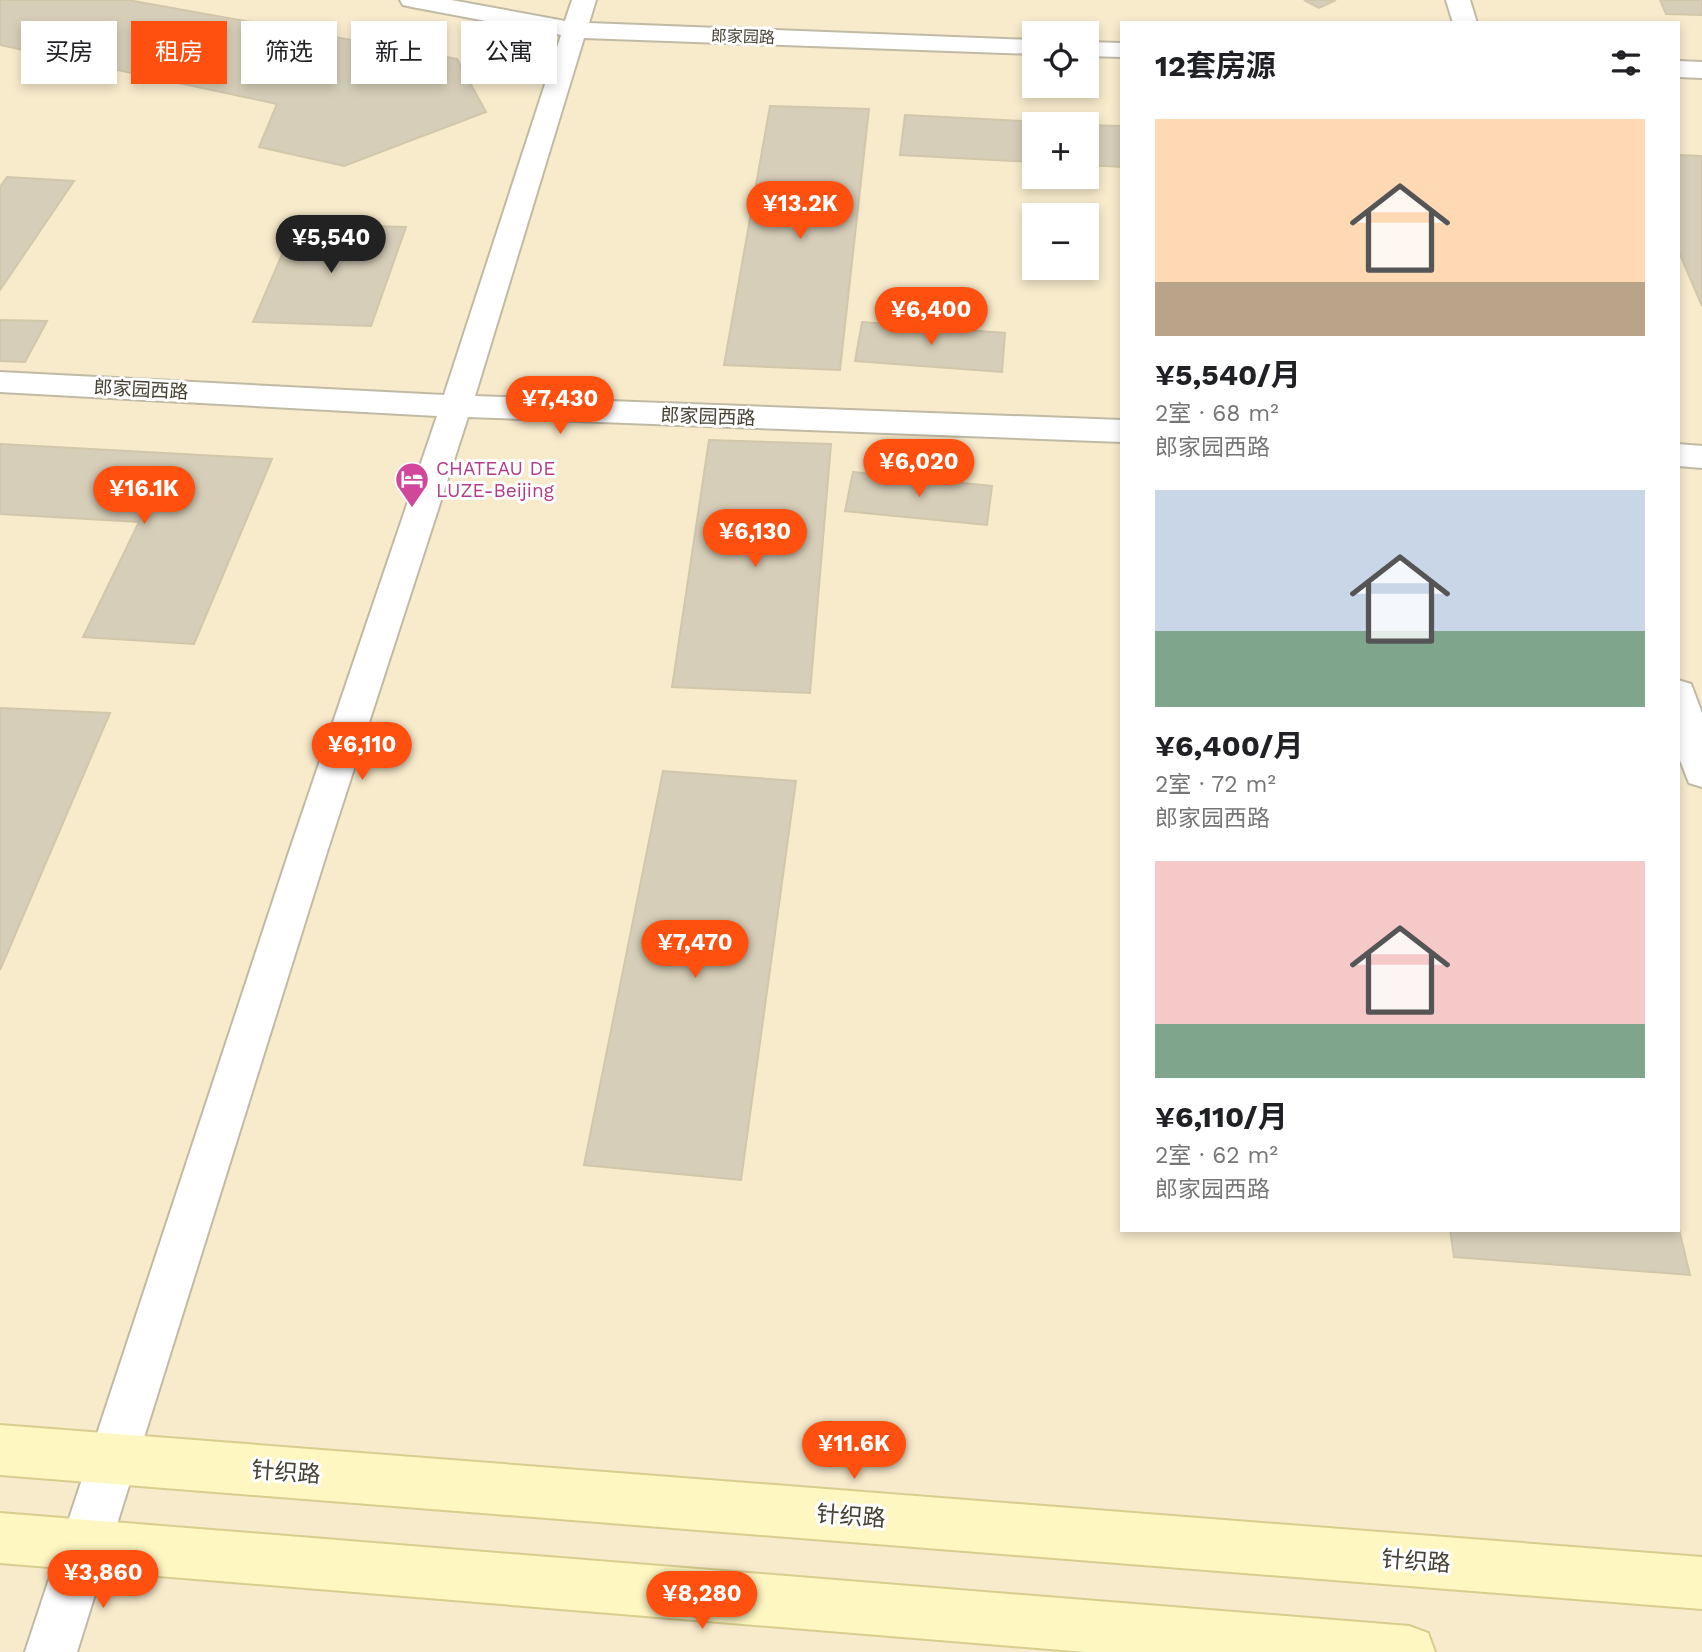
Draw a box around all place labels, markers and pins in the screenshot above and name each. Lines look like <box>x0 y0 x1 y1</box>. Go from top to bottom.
pin: ¥13.2K <box>743 182 857 241</box>
pin: ¥5,540 <box>274 216 388 275</box>
pin: ¥6,400 <box>874 288 988 347</box>
pin: ¥7,430 <box>503 376 617 436</box>
pin: ¥6,020 <box>862 440 976 499</box>
place label: CHATEAU DE LUZE-Beijing <box>436 457 555 502</box>
hotel icon: CHATEAU DE LUZE-Beijing <box>393 460 431 509</box>
pin: ¥16.1K <box>87 466 201 526</box>
pin: ¥6,130 <box>698 510 812 569</box>
pin: ¥6,110 <box>305 722 419 782</box>
pin: ¥7,470 <box>638 920 752 980</box>
pin: ¥11.6K <box>797 1422 911 1481</box>
pin: ¥3,860 <box>46 1550 160 1610</box>
pin: ¥8,280 <box>645 1572 759 1631</box>

